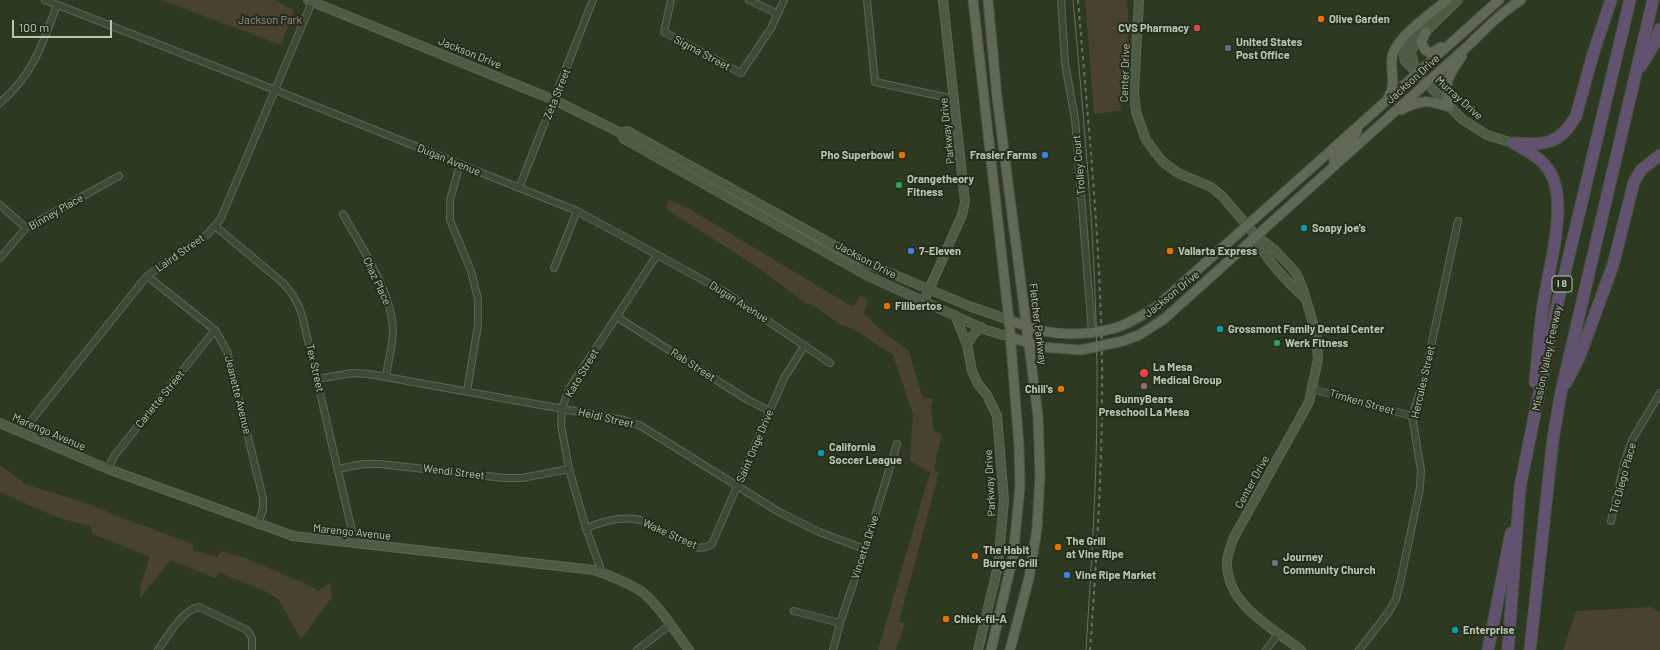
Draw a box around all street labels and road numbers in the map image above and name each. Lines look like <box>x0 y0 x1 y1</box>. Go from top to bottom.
street label: Sigma Street <box>672 33 732 73</box>
street label: Jackson Drive <box>436 34 504 72</box>
street label: Center Drive <box>1117 43 1133 103</box>
street label: Jackson Drive <box>1384 52 1442 106</box>
street label: Zeta Street <box>541 67 573 121</box>
street label: Murray Drive <box>1433 73 1485 123</box>
street label: Parkway Drive <box>937 97 957 165</box>
street label: Trolley Court <box>1070 134 1088 196</box>
street label: Dugan Avenue <box>415 141 483 179</box>
street label: Binney Place <box>26 191 86 233</box>
street label: Laird Street <box>153 231 207 275</box>
street label: Jackson Drive <box>833 238 899 282</box>
street label: Chaz Place <box>360 255 394 307</box>
street label: Jackson Drive <box>1142 268 1202 320</box>
road number: I 8 <box>1552 276 1572 292</box>
street label: Dugan Avenue <box>707 279 771 325</box>
street label: Fletcher Parkway <box>1026 282 1050 366</box>
street label: Mission Valley Freeway <box>1529 304 1565 412</box>
street label: Tex Street <box>303 343 327 393</box>
street label: Hercules Street <box>1408 344 1438 420</box>
street label: Kato Street <box>562 346 602 400</box>
street label: Rab Street <box>668 346 718 384</box>
street label: Jeanette Avenue <box>222 354 254 436</box>
street label: Carlette Street <box>133 367 187 431</box>
street label: Timken Street <box>1328 386 1396 418</box>
street label: Heidi Street <box>577 405 635 431</box>
street label: Saint Onge Drive <box>734 407 776 485</box>
street label: Marengo Avenue <box>10 411 88 453</box>
street label: Tio Diego Place <box>1607 441 1639 515</box>
street label: Parkway Drive <box>982 449 998 517</box>
street label: Center Drive <box>1232 453 1272 511</box>
street label: Wendi Street <box>422 462 486 482</box>
street label: Vincetta Drive <box>848 513 882 581</box>
street label: Wake Street <box>641 516 699 552</box>
street label: Marengo Avenue <box>312 521 392 543</box>

